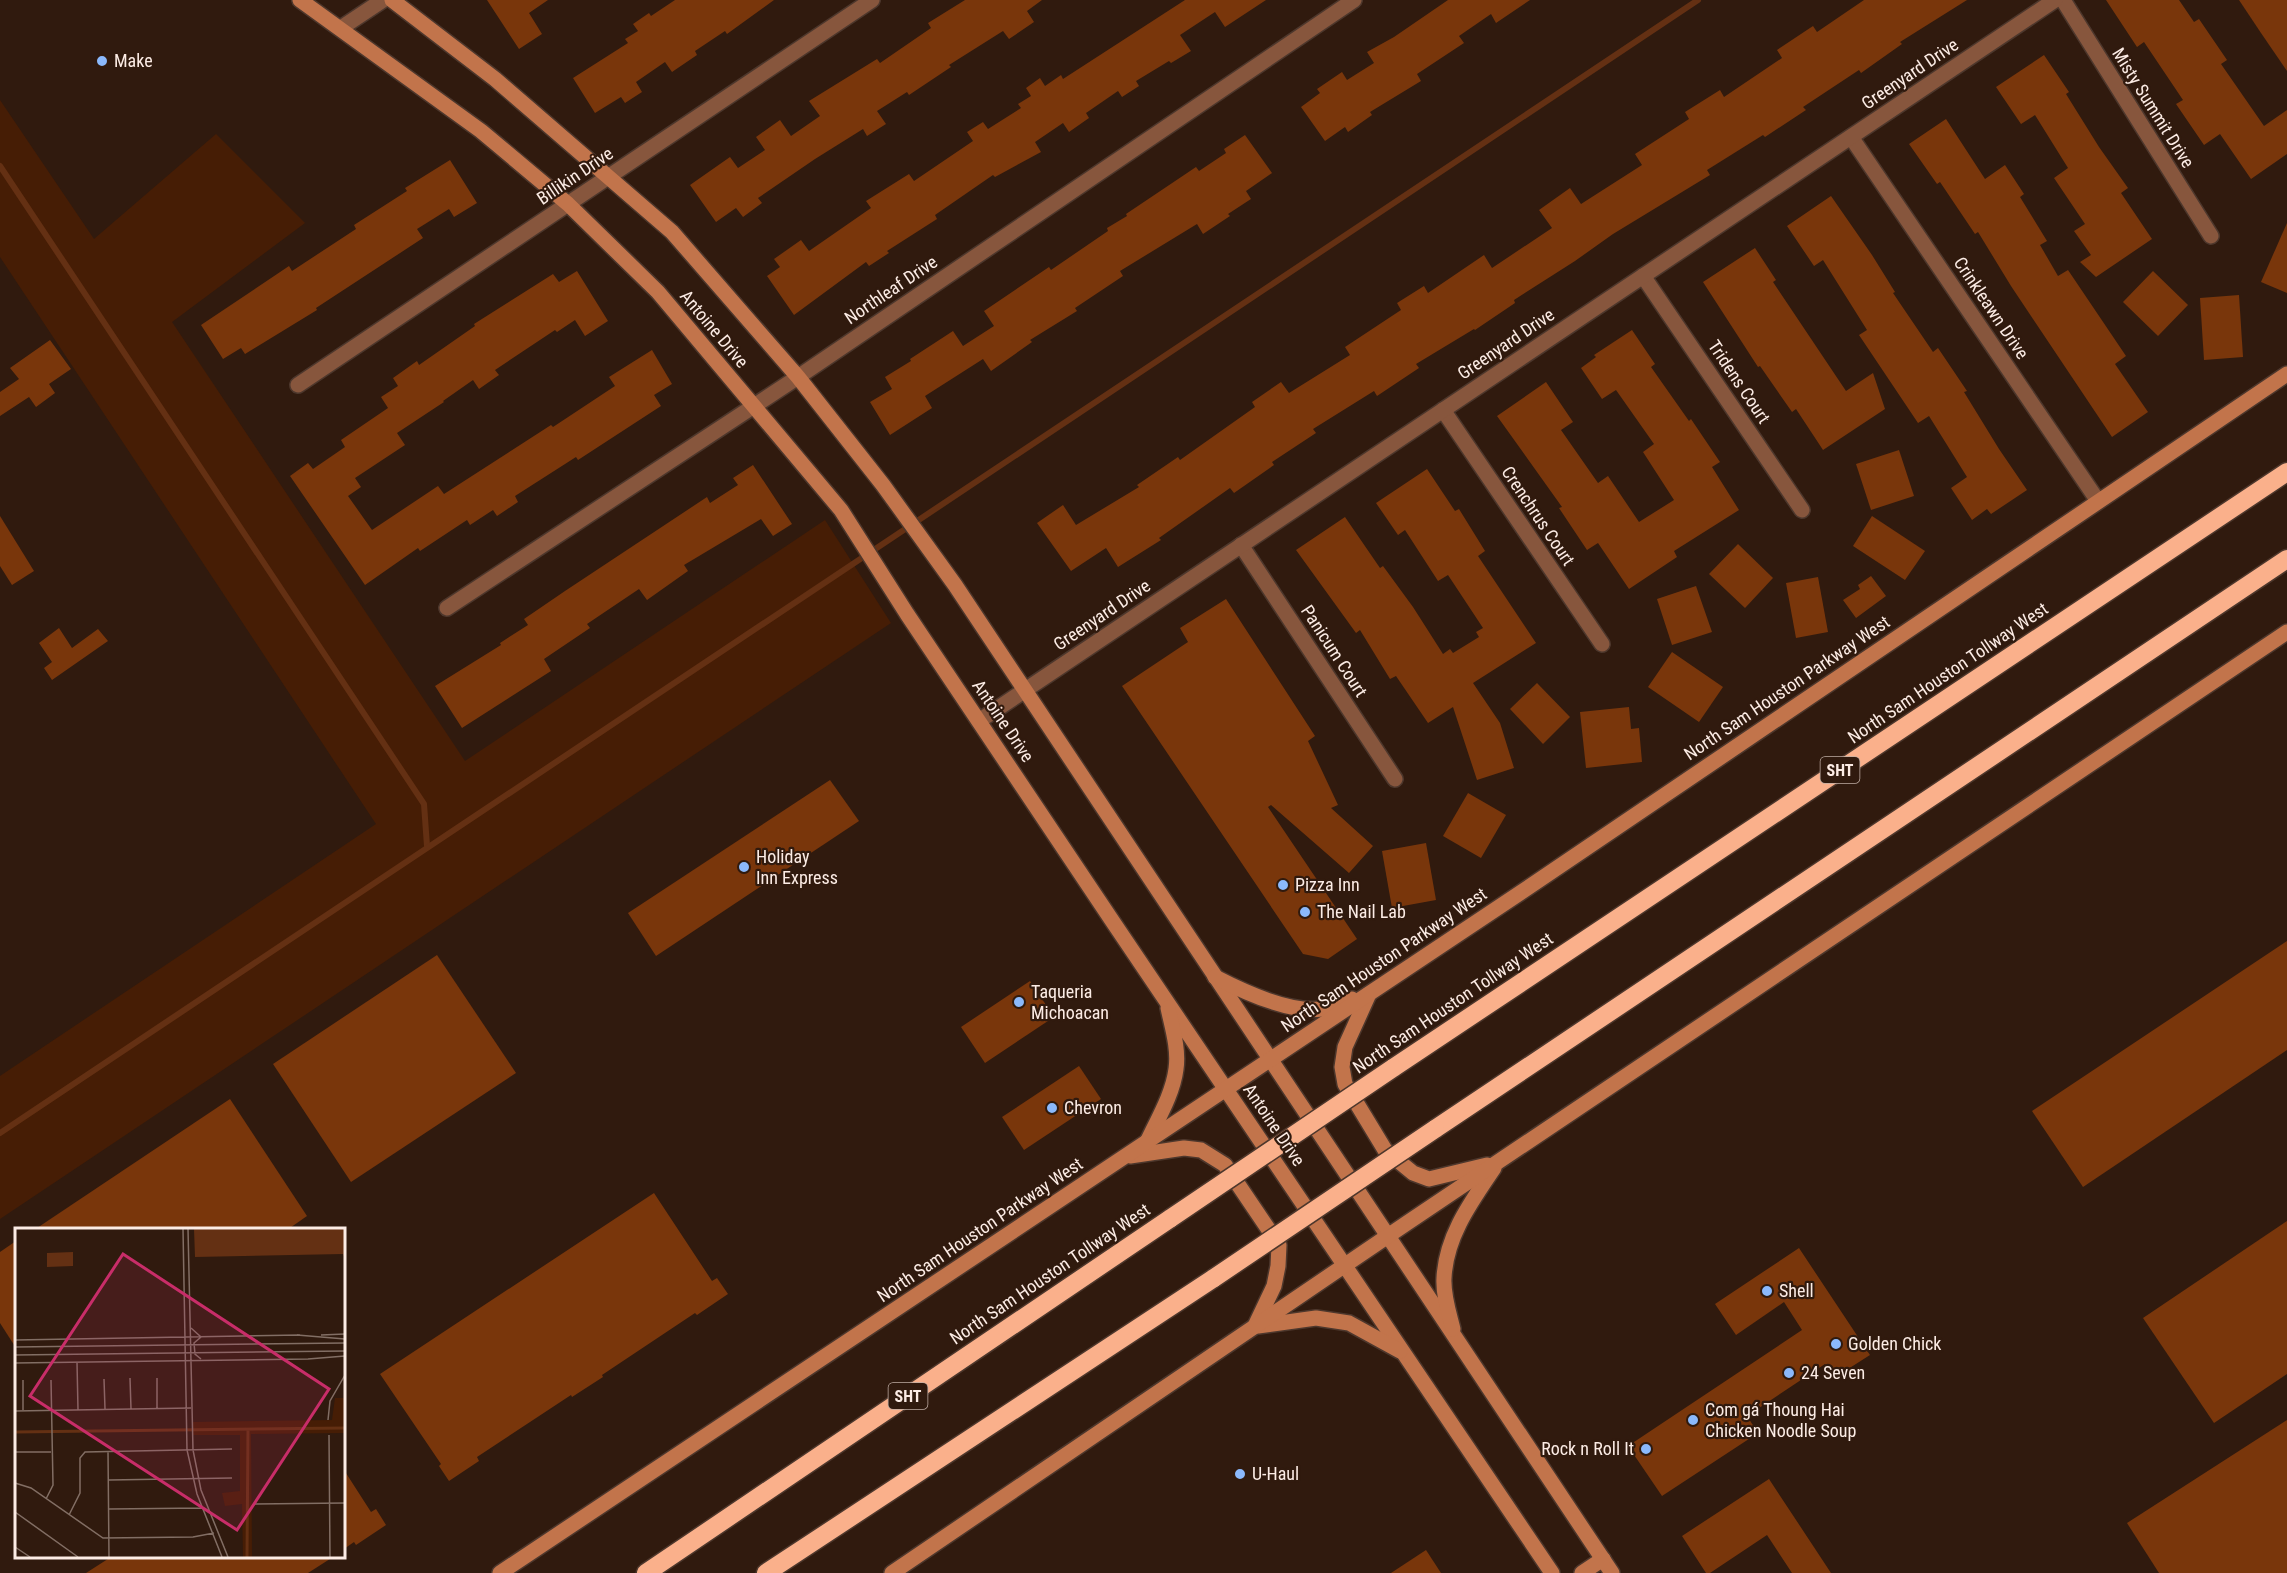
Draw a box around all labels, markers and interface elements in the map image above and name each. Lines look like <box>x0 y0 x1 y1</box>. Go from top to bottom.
street label: Greenyard Drive <box>1857 34 1962 114</box>
street label: Misty Summit Drive <box>2108 44 2199 172</box>
place label: Make <box>114 50 153 71</box>
marker: Make <box>95 54 109 68</box>
street label: Billikin Drive <box>533 142 617 209</box>
street label: Northleaf Drive <box>840 251 941 328</box>
street label: Crinkleawn Drive <box>1950 253 2033 363</box>
street label: Antoine Drive <box>676 286 753 372</box>
street label: Greenyard Drive <box>1453 304 1558 384</box>
street label: Tridens Court <box>1704 336 1775 427</box>
street label: Crenchrus Court <box>1497 462 1579 569</box>
street label: Greenyard Drive <box>1049 575 1154 655</box>
street label: North Sam Houston Tollway West <box>1844 598 2052 747</box>
street label: Panicum Court <box>1297 601 1372 701</box>
street label: North Sam Houston Parkway West <box>1680 611 1893 764</box>
street label: Antoine Drive <box>968 676 1039 766</box>
road number: SHT <box>1820 757 1860 783</box>
place label: Holiday Inn Express <box>756 846 838 888</box>
marker: Holiday Inn Express <box>737 860 751 874</box>
place label: Pizza Inn <box>1295 874 1360 895</box>
marker: Pizza Inn <box>1276 878 1290 892</box>
street label: North Sam Houston Parkway West <box>1277 883 1490 1036</box>
place label: The Nail Lab <box>1317 901 1406 922</box>
marker: The Nail Lab <box>1298 905 1312 919</box>
street label: North Sam Houston Tollway West <box>1349 928 1557 1077</box>
place label: Taqueria Michoacan <box>1031 981 1109 1023</box>
marker: Taqueria Michoacan <box>1012 995 1026 1009</box>
street label: Antoine Drive <box>1239 1080 1310 1170</box>
place label: Chevron <box>1064 1097 1122 1118</box>
marker: Chevron <box>1045 1101 1059 1115</box>
street label: North Sam Houston Parkway West <box>873 1153 1086 1306</box>
street label: North Sam Houston Tollway West <box>946 1199 1154 1348</box>
inset map <box>15 1228 345 1558</box>
place label: Shell <box>1779 1280 1814 1301</box>
marker: Shell <box>1760 1284 1774 1298</box>
place label: Golden Chick <box>1848 1333 1941 1354</box>
marker: Golden Chick <box>1829 1337 1843 1351</box>
place label: 24 Seven <box>1801 1362 1865 1383</box>
marker: 24 Seven <box>1782 1366 1796 1380</box>
road number: SHT <box>888 1383 928 1409</box>
place label: Com gá Thoung Hai Chicken Noodle Soup <box>1705 1399 1856 1441</box>
marker: Com gá Thoung Hai Chicken Noodle Soup <box>1686 1413 1700 1427</box>
place label: Rock n Roll It <box>1541 1438 1634 1459</box>
marker: Rock n Roll It <box>1639 1442 1653 1456</box>
place label: U-Haul <box>1252 1463 1299 1484</box>
marker: U-Haul <box>1233 1467 1247 1481</box>

